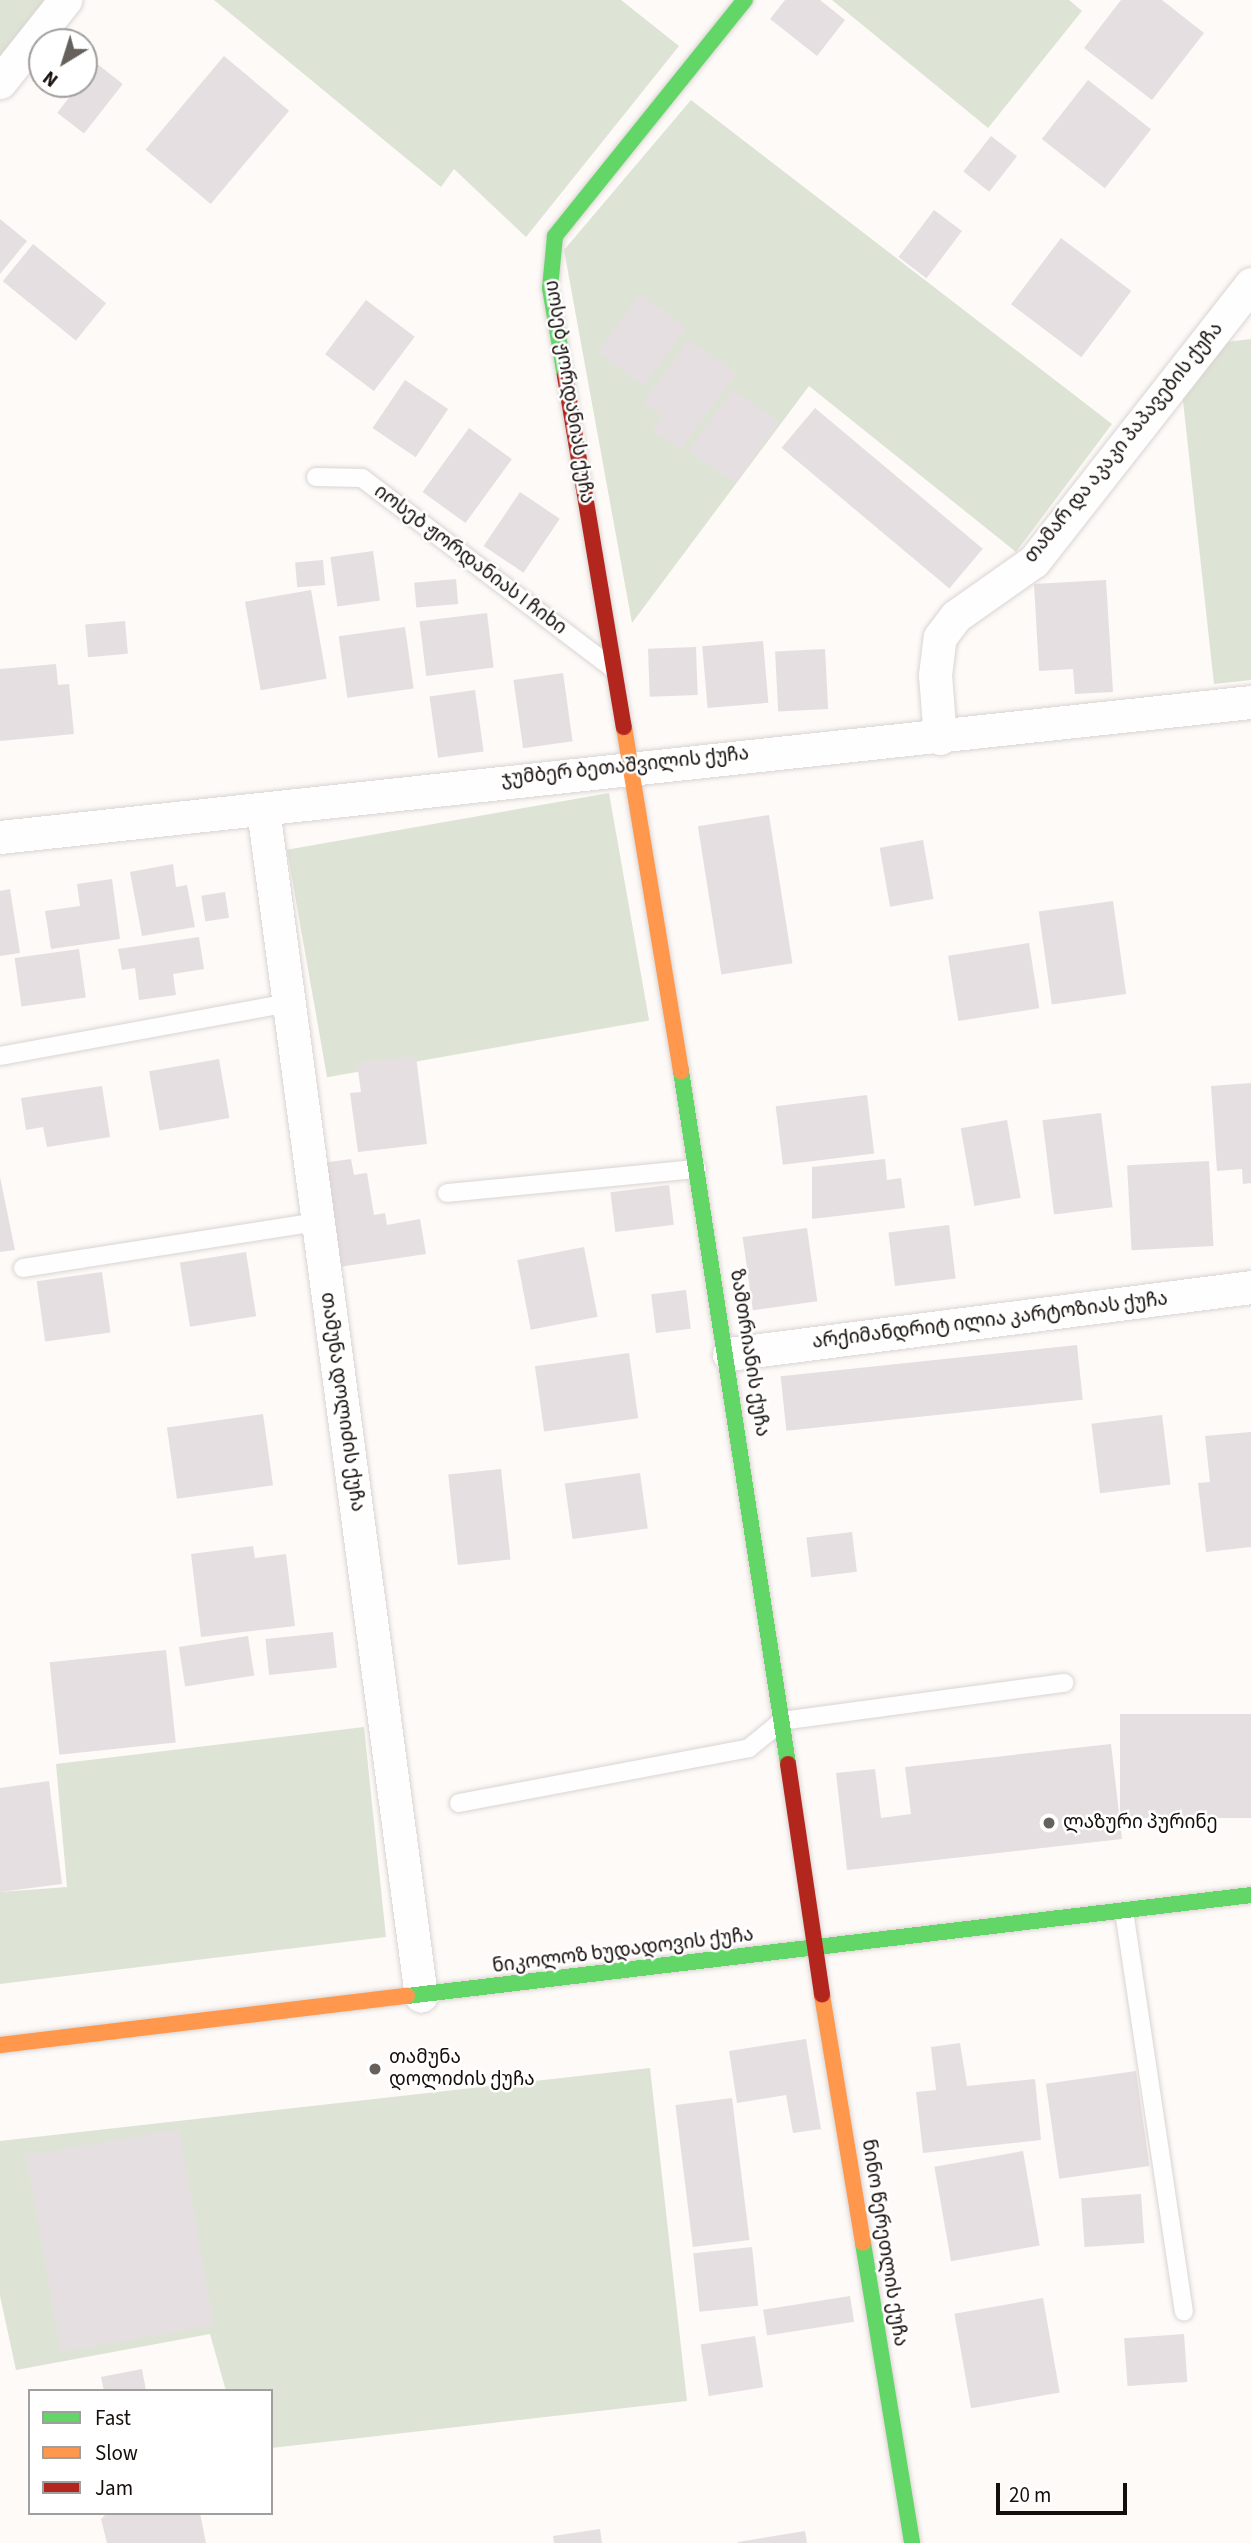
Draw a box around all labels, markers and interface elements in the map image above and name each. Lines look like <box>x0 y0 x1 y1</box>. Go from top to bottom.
north arrow <box>28 28 98 98</box>
text: N <box>38 64 64 93</box>
street label: იოსებ ჟორდანიას ქუჩა <box>540 279 598 505</box>
street label: თამარ და აკაკი პაპავების ქუჩა <box>1020 318 1228 568</box>
street label: იოსებ ჟორდანიას I ჩიხი <box>369 480 571 640</box>
street label: ჯუმბერ ბეთაშვილის ქუჩა <box>500 743 750 791</box>
street label: ზამთრიანის ქუჩა <box>725 1268 773 1438</box>
street label: არქიმანდრიტ ილია კარტოზიას ქუჩა <box>811 1288 1169 1354</box>
street label: თამუნა დოლიძის ქუჩა <box>315 1291 369 1513</box>
place label: ლაზური პურინე <box>1063 1812 1218 1834</box>
marker: ლაზური პურინე <box>1041 1815 1057 1831</box>
street label: ნიკოლოზ ხუდადოვის ქუჩა <box>491 1924 755 1978</box>
place label: თამუნა დოლიძის ქუჩა <box>389 2047 535 2091</box>
marker: თამუნა დოლიძის ქუჩა <box>367 2061 383 2077</box>
street label: ნინო წერეთლის ქუჩა <box>856 2138 912 2348</box>
legend <box>28 2389 273 2515</box>
text: Fast <box>95 2403 131 2433</box>
text: Slow <box>95 2438 138 2468</box>
scale bar <box>999 2470 1130 2514</box>
text: Jam <box>95 2473 133 2503</box>
text: 20 m <box>1009 2480 1051 2510</box>

